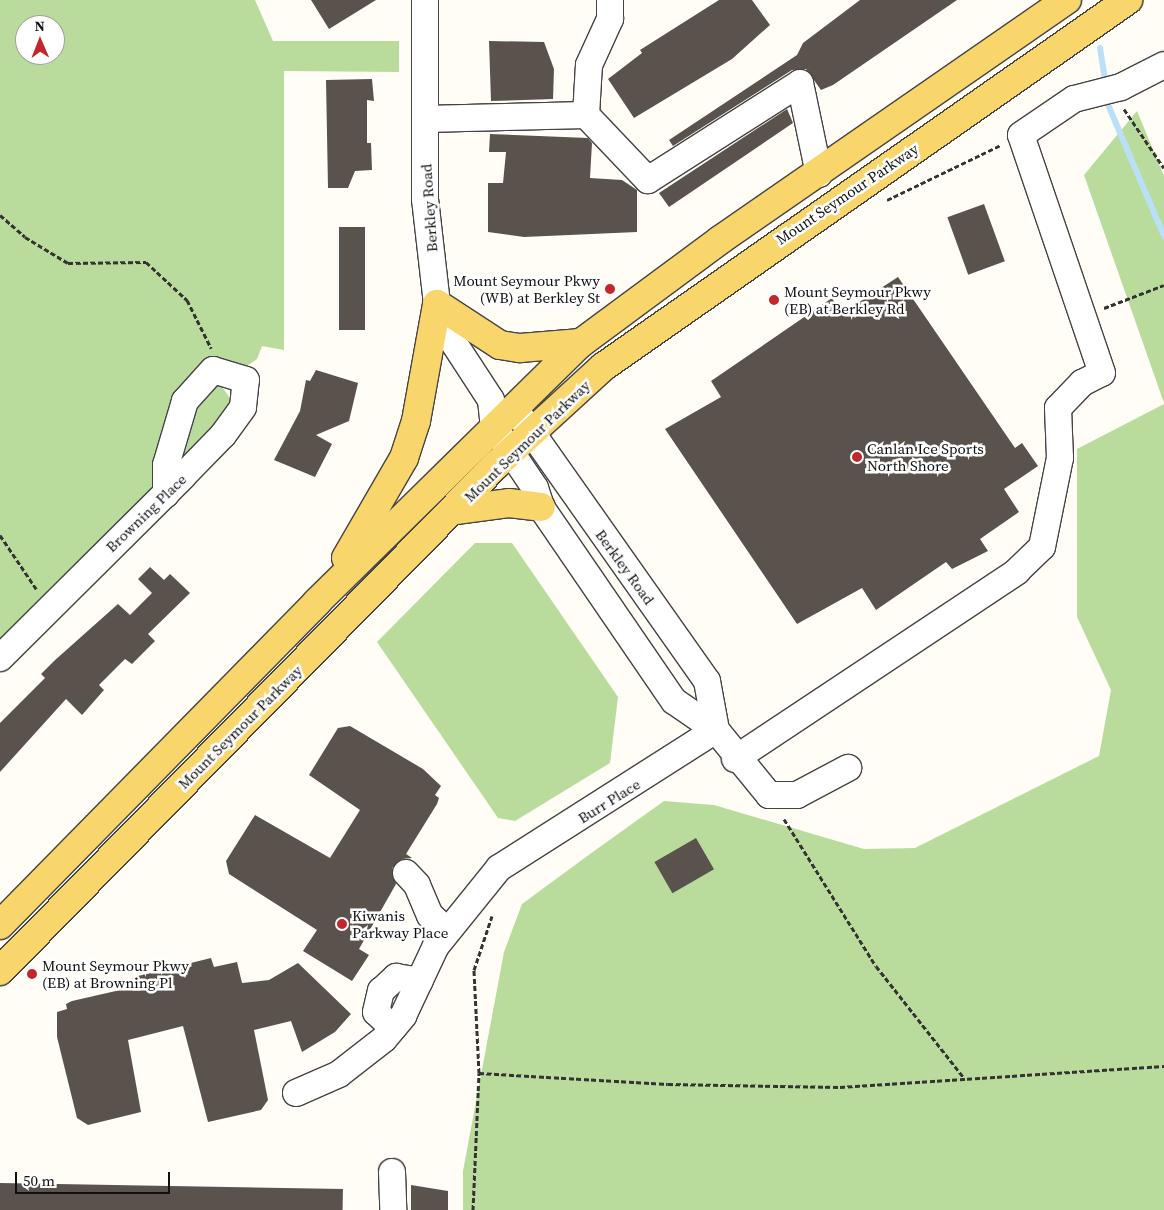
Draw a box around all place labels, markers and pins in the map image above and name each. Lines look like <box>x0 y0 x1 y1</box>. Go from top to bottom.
place label: Mount Seymour Pkwy (WB) at Berkley St <box>453 271 600 306</box>
place label: Mount Seymour Pkwy (EB) at Berkley Rd <box>784 282 931 317</box>
marker: Mount Seymour Pkwy (WB) at Berkley St <box>604 283 616 295</box>
marker: Mount Seymour Pkwy (EB) at Berkley Rd <box>768 294 780 306</box>
place label: Canlan Ice Sports North Shore <box>867 439 984 474</box>
marker: Canlan Ice Sports North Shore <box>851 451 863 463</box>
place label: Kiwanis Parkway Place <box>352 906 448 941</box>
marker: Kiwanis Parkway Place <box>336 918 348 930</box>
place label: Mount Seymour Pkwy (EB) at Browning Pl <box>42 956 189 991</box>
marker: Mount Seymour Pkwy (EB) at Browning Pl <box>26 968 38 980</box>

